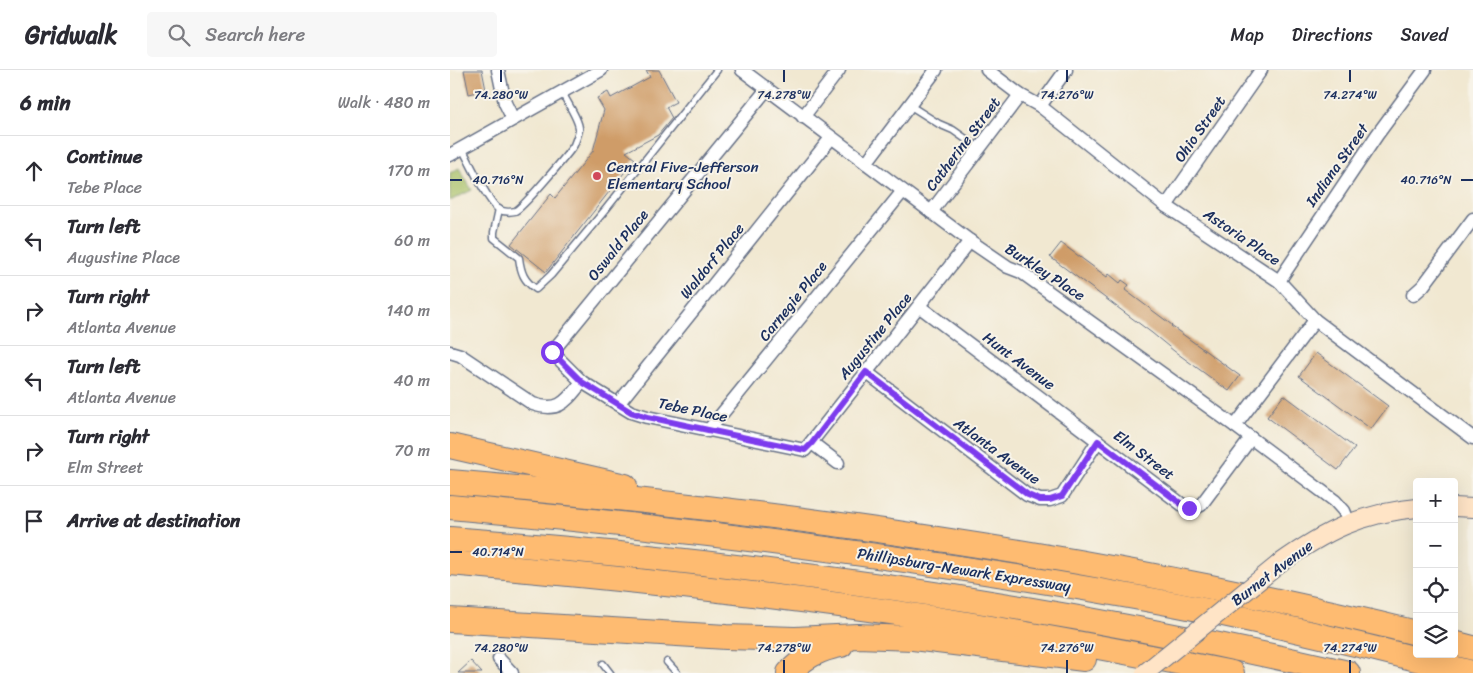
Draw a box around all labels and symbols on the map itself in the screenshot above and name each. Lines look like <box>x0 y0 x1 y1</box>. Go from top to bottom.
text: 74.280°W <box>474 84 529 106</box>
text: 74.278°W <box>757 84 811 106</box>
text: 74.276°W <box>1041 84 1094 106</box>
text: 74.274°W <box>1323 84 1378 106</box>
street label: Ohio Street <box>1167 90 1233 168</box>
street label: Catherine Street <box>919 91 1008 197</box>
street label: Indiana Street <box>1298 117 1376 213</box>
place label: Central Five-Jefferson Elementary School <box>607 154 759 197</box>
text: 40.716°N <box>473 169 524 191</box>
text: 40.716°N <box>1401 169 1452 191</box>
marker: Central Five-Jefferson Elementary School <box>591 170 603 182</box>
street label: Astoria Place <box>1197 201 1286 273</box>
street label: Oswald Place <box>581 203 655 287</box>
street label: Waldorf Place <box>673 217 751 305</box>
street label: Burkley Place <box>1000 236 1091 308</box>
street label: Carnegie Place <box>752 255 834 347</box>
street label: Augustine Place <box>831 287 918 386</box>
street label: Hunt Avenue <box>977 325 1061 397</box>
route start <box>541 341 564 364</box>
street label: Tebe Place <box>656 390 730 430</box>
street label: Atlanta Avenue <box>947 410 1046 492</box>
street label: Elm Street <box>1108 423 1181 487</box>
route end <box>1178 497 1201 520</box>
street label: Burnet Avenue <box>1225 533 1319 613</box>
street label: Phillipsburg-Newark Expressway <box>855 540 1073 600</box>
text: 40.714°N <box>472 541 525 563</box>
text: 74.280°W <box>474 637 529 659</box>
text: 74.278°W <box>757 637 811 659</box>
text: 74.276°W <box>1041 637 1094 659</box>
text: 74.274°W <box>1323 637 1378 659</box>

